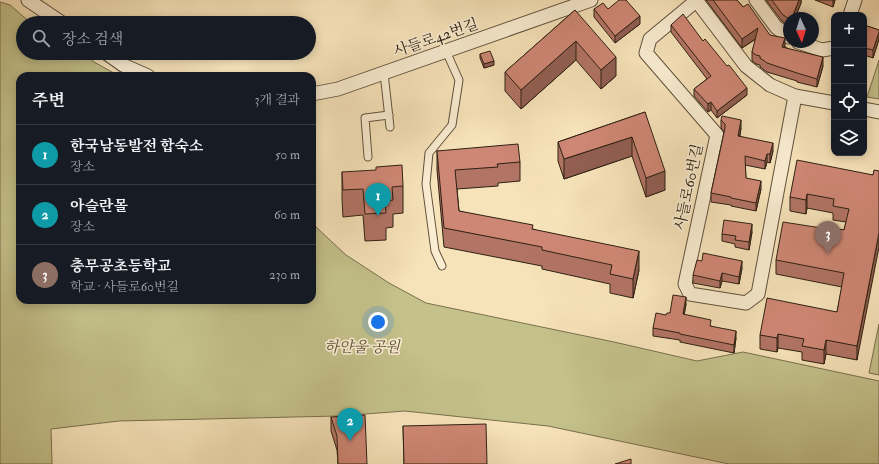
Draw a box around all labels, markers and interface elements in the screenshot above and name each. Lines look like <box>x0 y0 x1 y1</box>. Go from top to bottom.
north arrow <box>783 12 819 48</box>
map controls <box>831 12 867 156</box>
button: + <box>831 12 867 48</box>
street label: 사들로42번길 <box>391 15 481 61</box>
search box <box>16 16 316 60</box>
icon: search <box>30 27 52 49</box>
text: 장소 검색 <box>62 30 123 49</box>
button: − <box>831 48 867 84</box>
button: locate <box>831 84 867 120</box>
text: 주변 <box>32 90 65 111</box>
text: 3개 결과 <box>255 92 300 108</box>
button: layers <box>831 120 867 156</box>
text: 한국남동발전 합숙소 <box>70 137 204 156</box>
street label: 사들로60번길 <box>671 142 707 232</box>
text: 1 <box>43 147 47 163</box>
text: 50 m <box>275 147 300 163</box>
text: 장소 <box>70 159 95 175</box>
pin: 1 <box>365 183 391 216</box>
text: 아슬란몰 <box>70 197 128 216</box>
text: 2 <box>42 207 48 223</box>
text: 60 m <box>274 207 300 223</box>
text: 장소 <box>70 219 95 235</box>
pin: 3 <box>815 221 841 254</box>
text: 충무공초등학교 <box>70 257 171 276</box>
text: 3 <box>43 267 48 283</box>
text: 230 m <box>269 267 300 283</box>
text: 학교 · 사들로60번길 <box>70 279 179 295</box>
your location <box>368 312 388 332</box>
park label: 하얀울 공원 <box>324 338 401 357</box>
pin: 2 <box>337 408 363 441</box>

